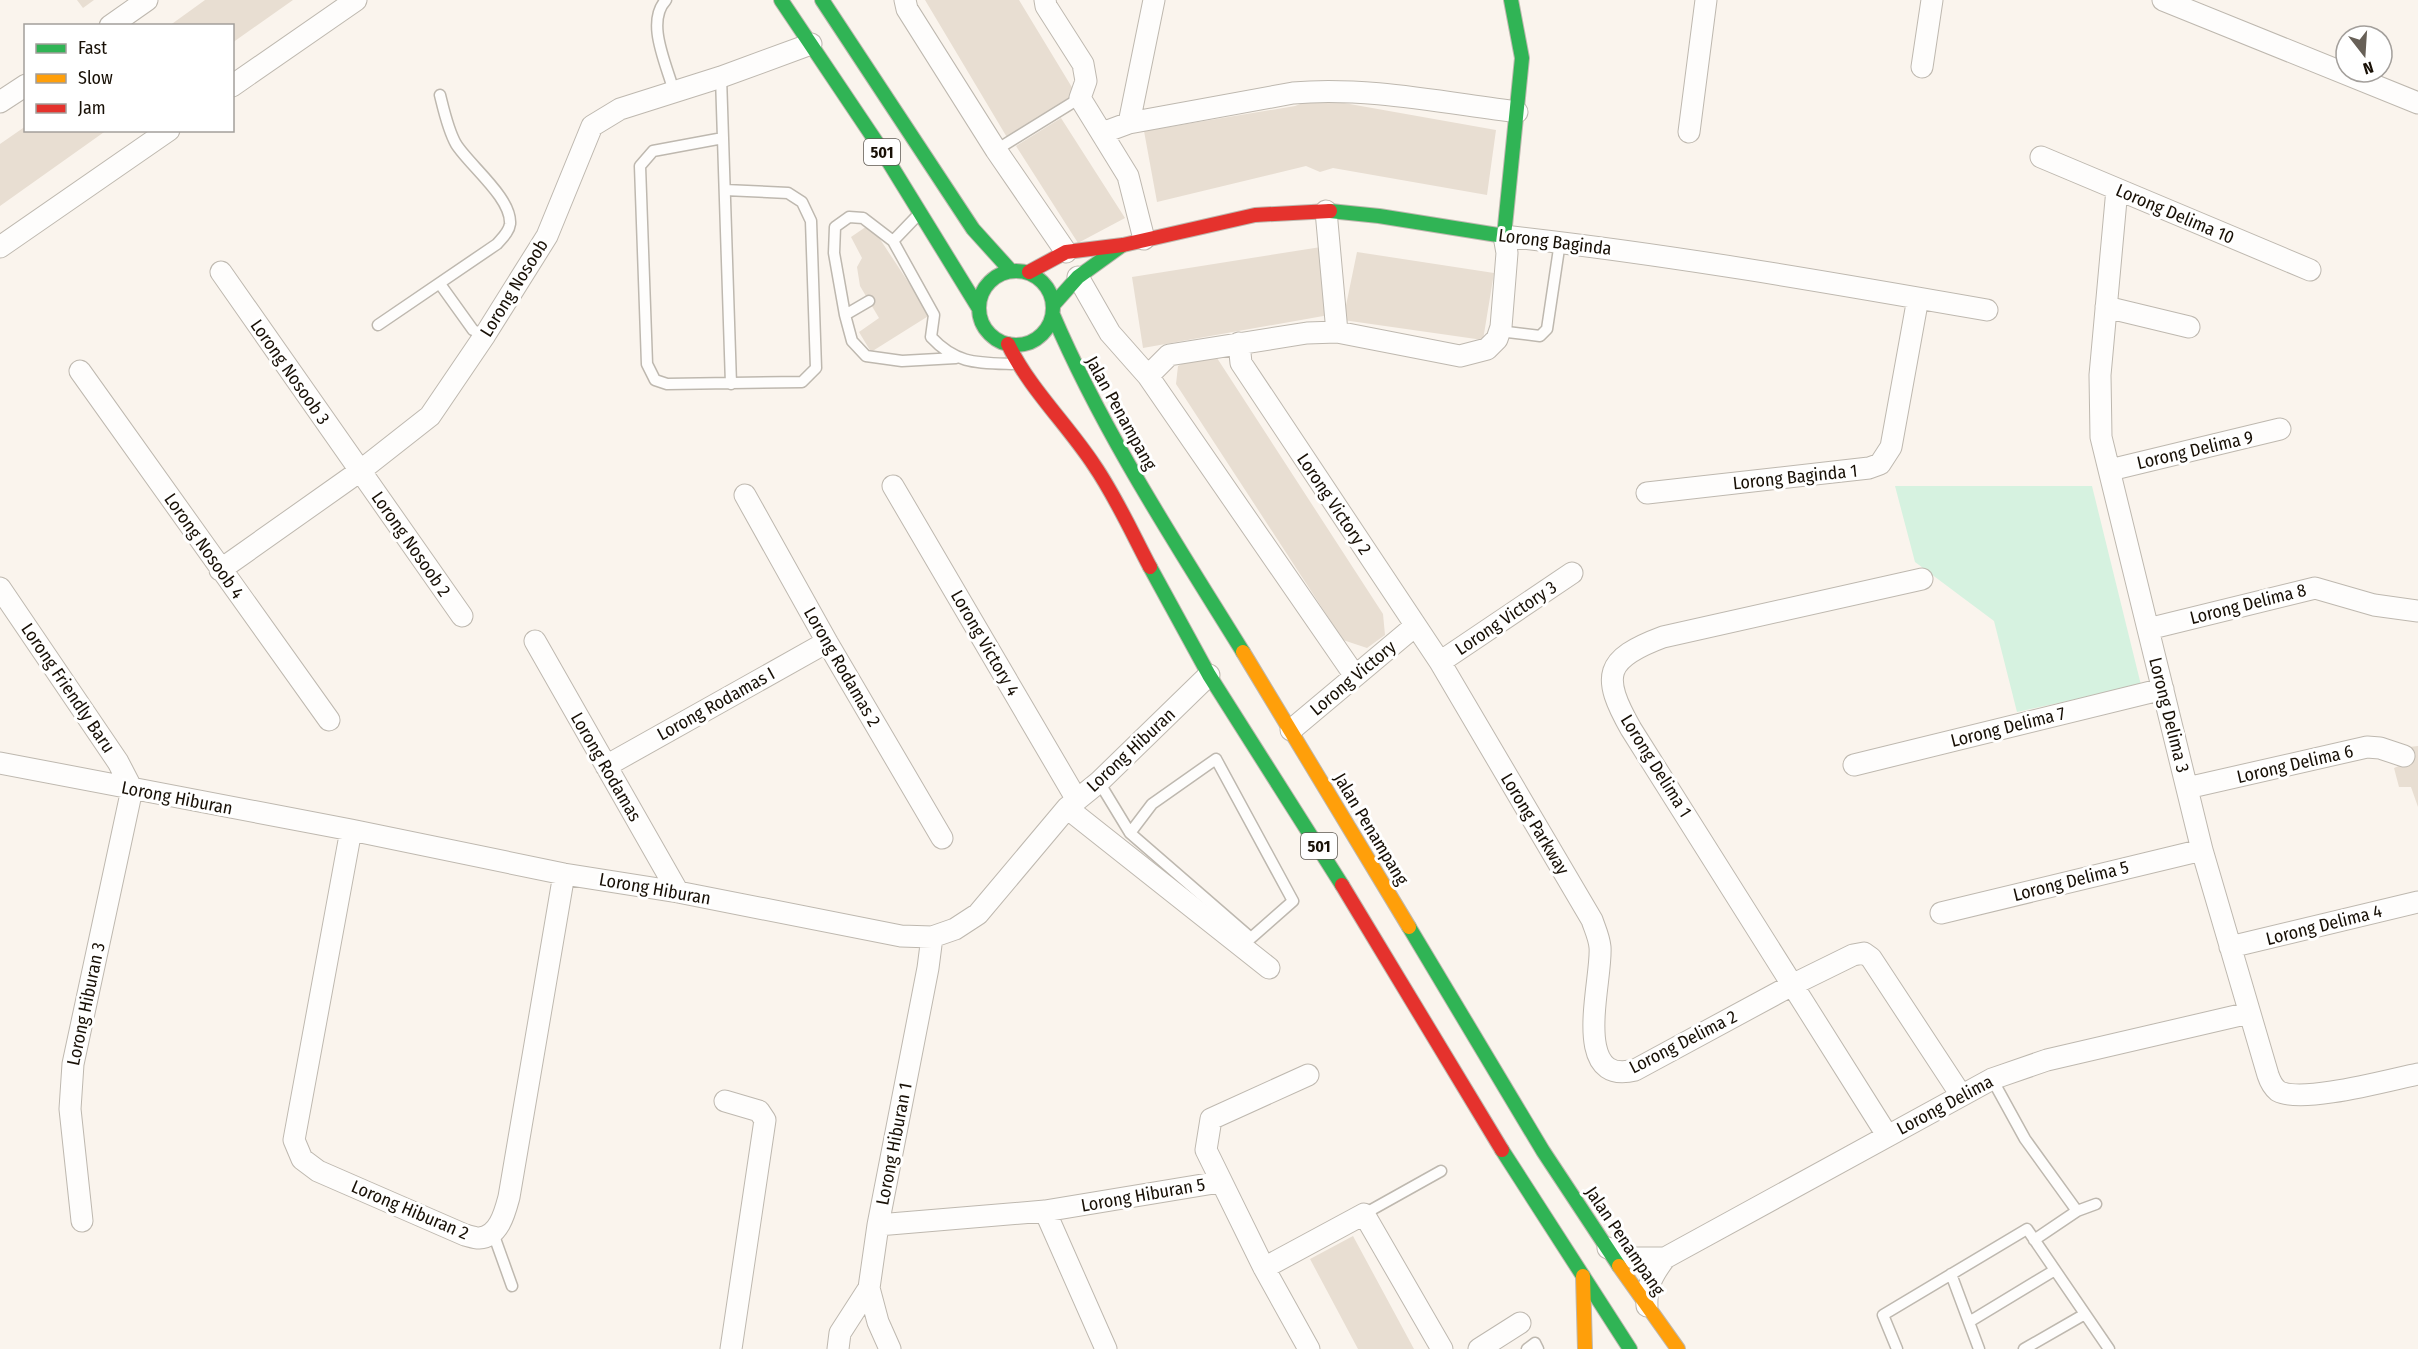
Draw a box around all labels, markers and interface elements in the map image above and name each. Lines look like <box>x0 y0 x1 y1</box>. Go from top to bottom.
legend <box>24 24 234 132</box>
north arrow <box>2334 24 2394 84</box>
text: Fast <box>78 37 107 59</box>
text: N <box>2361 57 2376 78</box>
text: Slow <box>78 67 113 89</box>
text: Jam <box>78 97 106 119</box>
road number: 501 <box>864 139 900 165</box>
street label: Lorong Delima 10 <box>2113 179 2237 249</box>
street label: Lorong Baginda <box>1497 224 1613 260</box>
street label: Lorong Nosoob <box>475 235 553 341</box>
street label: Lorong Nosoob 3 <box>246 315 334 429</box>
street label: Jalan Penampang <box>1081 352 1162 474</box>
street label: Lorong Delima 9 <box>2135 426 2255 474</box>
street label: Lorong Victory 2 <box>1292 449 1376 559</box>
street label: Lorong Baginda 1 <box>1732 460 1858 494</box>
street label: Lorong Nosoob 2 <box>367 487 455 601</box>
street label: Lorong Nosoob 4 <box>159 489 249 603</box>
street label: Lorong Victory 3 <box>1451 576 1561 660</box>
street label: Lorong Delima 8 <box>2188 579 2308 629</box>
street label: Lorong Victory 4 <box>946 586 1024 700</box>
street label: Lorong Rodamas 2 <box>799 603 885 731</box>
street label: Lorong Friendly Baru <box>16 619 120 757</box>
street label: Lorong Victory <box>1306 636 1400 720</box>
street label: Lorong Delima 3 <box>2144 655 2194 775</box>
street label: Lorong Rodamas I <box>653 663 779 745</box>
street label: Lorong Delima 7 <box>1948 702 2068 752</box>
street label: Lorong Hiburan <box>1082 703 1180 797</box>
street label: Lorong Rodamas <box>566 709 646 826</box>
street label: Lorong Delima 1 <box>1616 711 1696 821</box>
street label: Lorong Delima 6 <box>2235 740 2355 788</box>
street label: Jalan Penampang <box>1329 769 1413 889</box>
street label: Lorong Parkway <box>1496 769 1574 879</box>
street label: Lorong Hiburan <box>119 776 235 820</box>
road number: 501 <box>1301 833 1337 859</box>
street label: Lorong Delima 5 <box>2011 856 2131 906</box>
street label: Lorong Hiburan <box>597 868 713 910</box>
street label: Lorong Delima 4 <box>2264 900 2385 950</box>
street label: Lorong Hiburan 3 <box>62 940 110 1068</box>
street label: Lorong Delima 2 <box>1625 1005 1741 1079</box>
street label: Lorong Delima <box>1893 1070 1997 1140</box>
street label: Lorong Hiburan 1 <box>871 1081 917 1207</box>
street label: Lorong Hiburan 5 <box>1079 1173 1207 1217</box>
street label: Lorong Hiburan 2 <box>348 1175 472 1245</box>
street label: Jalan Penampang <box>1580 1182 1670 1300</box>

